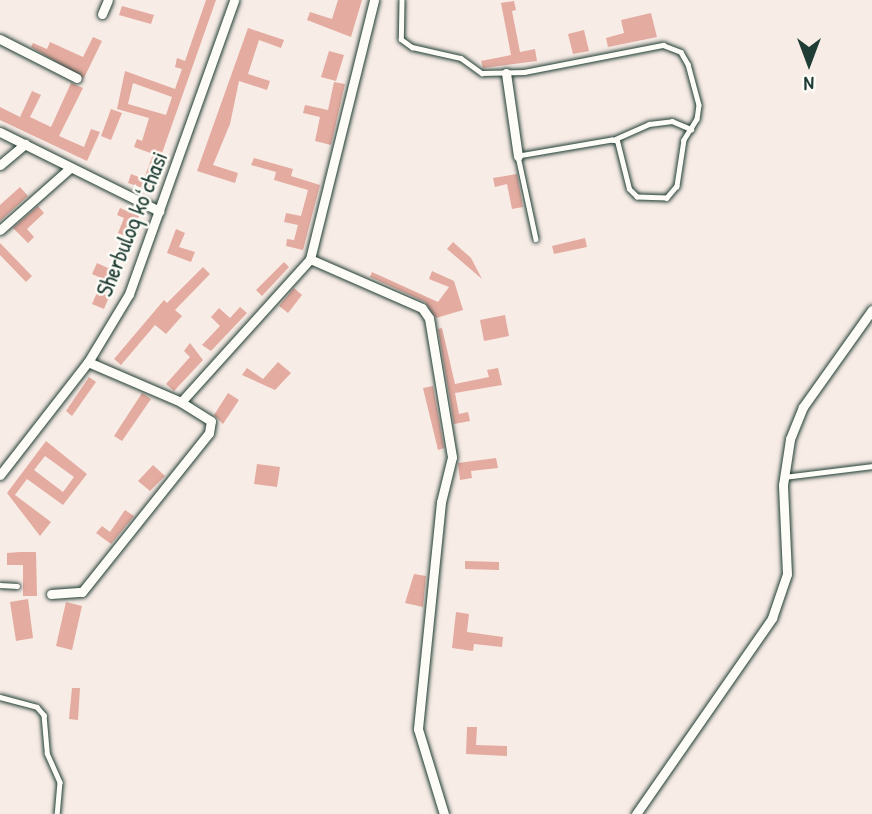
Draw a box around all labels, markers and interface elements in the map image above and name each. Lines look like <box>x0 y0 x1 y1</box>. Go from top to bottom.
north arrow <box>774 28 844 98</box>
text: N <box>804 71 814 97</box>
street label: Sherbuloq koʻchasi <box>90 148 174 300</box>

